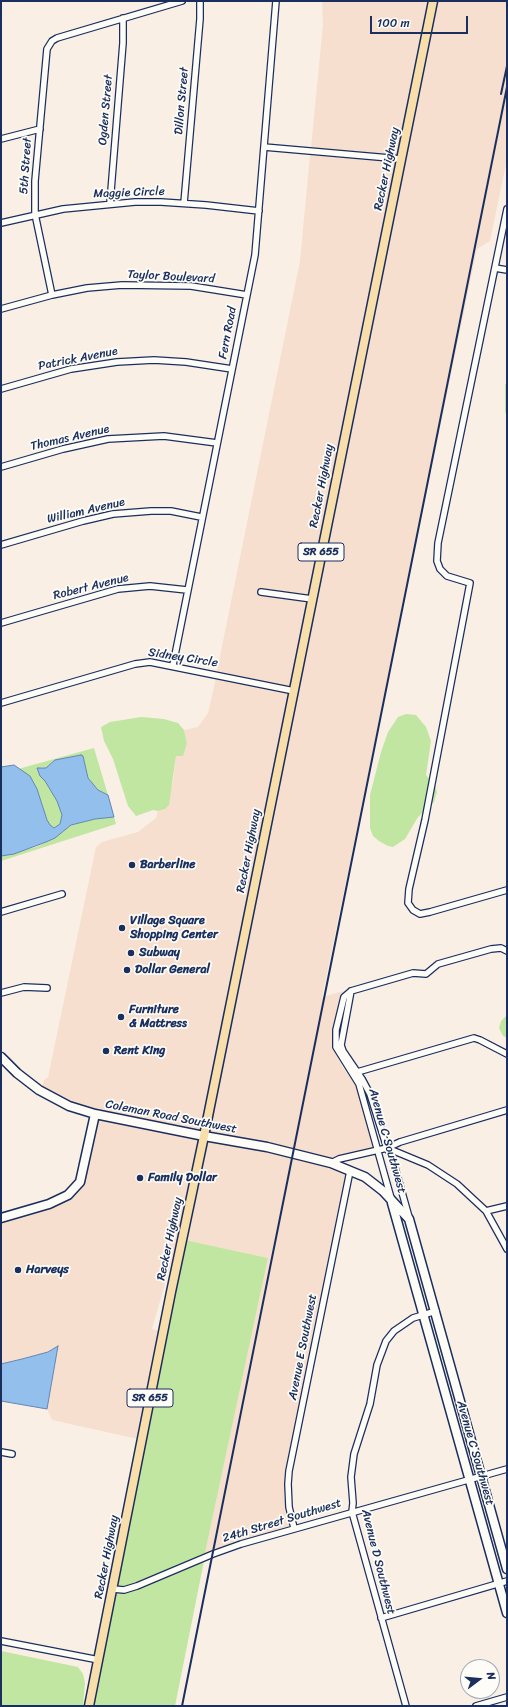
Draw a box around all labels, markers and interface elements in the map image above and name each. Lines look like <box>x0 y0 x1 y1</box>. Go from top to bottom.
scale bar <box>372 8 470 34</box>
text: 100 m <box>377 12 410 34</box>
street label: Dillon Street <box>172 67 192 135</box>
street label: Ogden Street <box>96 74 116 146</box>
street label: Recker Highway <box>371 126 403 212</box>
street label: 5th Street <box>17 137 35 195</box>
street label: Maggie Circle <box>93 185 165 201</box>
street label: Taylor Boulevard <box>127 268 215 286</box>
street label: Fern Road <box>216 306 240 360</box>
street label: Patrick Avenue <box>37 344 119 374</box>
street label: Thomas Avenue <box>29 422 111 454</box>
street label: Recker Highway <box>307 443 337 529</box>
street label: William Avenue <box>46 495 126 527</box>
road number: SR 655 <box>298 543 344 561</box>
street label: Robert Avenue <box>52 571 130 603</box>
street label: Sidney Circle <box>147 645 219 671</box>
street label: Recker Highway <box>234 808 264 894</box>
place label: Barberline <box>140 858 195 872</box>
marker: Barberline <box>127 860 137 870</box>
place label: Village Square Shopping Center <box>130 914 218 942</box>
marker: Village Square Shopping Center <box>117 923 127 933</box>
place label: Subway <box>139 946 180 960</box>
marker: Subway <box>126 948 136 958</box>
place label: Dollar General <box>135 963 210 977</box>
marker: Dollar General <box>122 965 132 975</box>
place label: Furniture & Mattress <box>129 1003 187 1031</box>
marker: Furniture & Mattress <box>116 1012 126 1022</box>
place label: Rent King <box>114 1044 165 1058</box>
marker: Rent King <box>101 1046 111 1056</box>
street label: Avenue C Southwest <box>365 1087 409 1195</box>
street label: Coleman Road Southwest <box>104 1097 238 1137</box>
place label: Family Dollar <box>148 1171 217 1185</box>
marker: Family Dollar <box>135 1173 145 1183</box>
street label: Recker Highway <box>154 1196 186 1282</box>
place label: Harveys <box>26 1263 69 1277</box>
marker: Harveys <box>13 1265 23 1275</box>
street label: Avenue E Southwest <box>286 1293 320 1401</box>
road number: SR 655 <box>127 1389 173 1407</box>
street label: Avenue C Southwest <box>453 1399 497 1507</box>
street label: 24th Street Southwest <box>221 1496 343 1546</box>
street label: Avenue D Southwest <box>358 1508 398 1616</box>
street label: Recker Highway <box>92 1514 122 1600</box>
north arrow <box>460 1659 500 1699</box>
text: N <box>481 1670 501 1682</box>

